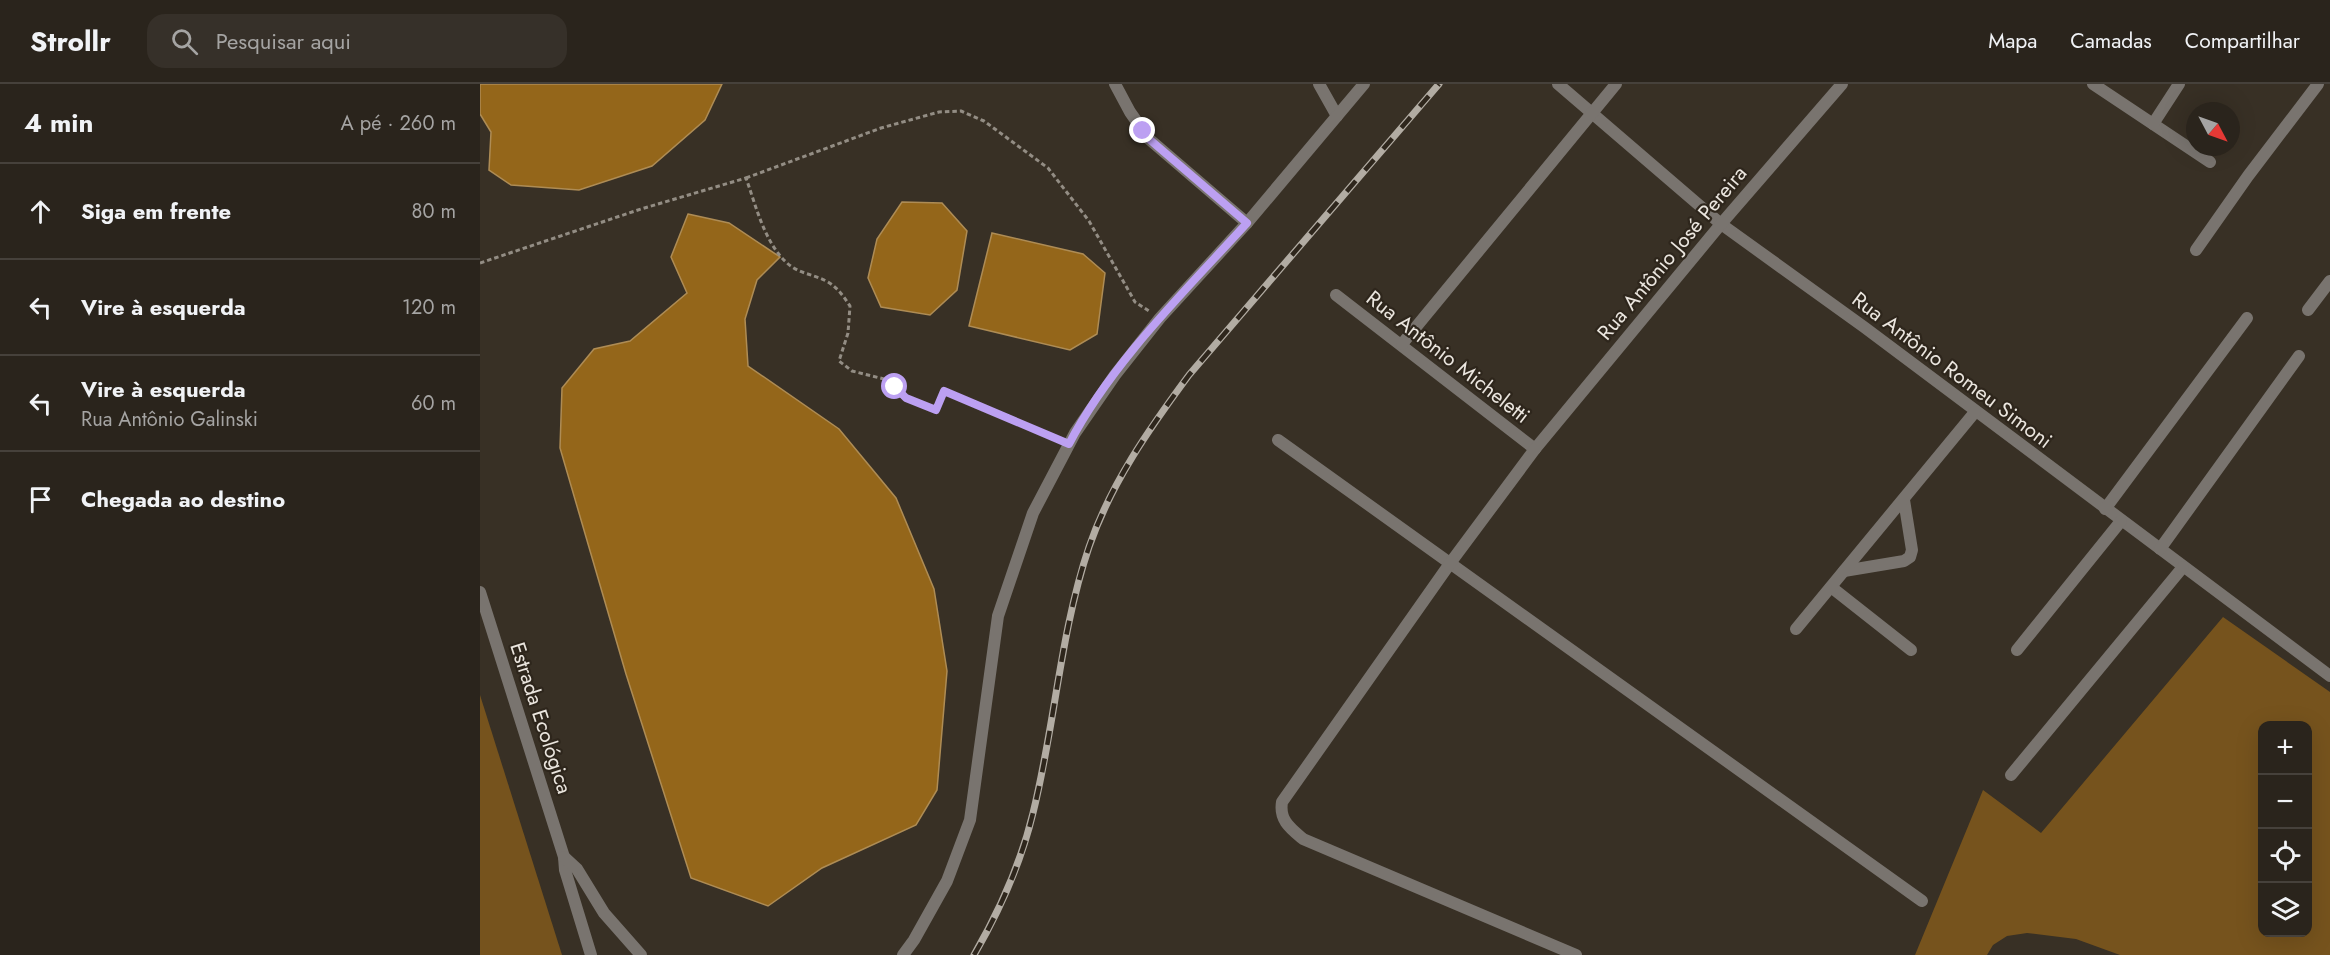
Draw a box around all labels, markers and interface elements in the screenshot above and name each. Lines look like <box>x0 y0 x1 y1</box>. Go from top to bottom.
search box <box>147 14 567 68</box>
text: Strollr <box>30 21 111 62</box>
icon: search <box>168 25 201 58</box>
text: Pesquisar aqui <box>216 25 351 57</box>
text: Mapa <box>1988 26 2037 56</box>
text: Camadas <box>2070 26 2152 56</box>
text: Compartilhar <box>2185 26 2300 56</box>
north arrow <box>2186 102 2240 156</box>
text: 4 min <box>24 104 93 142</box>
text: A pé · 260 m <box>341 109 456 138</box>
route end <box>1129 117 1155 143</box>
street label: Rua Antônio José Pereira <box>1590 159 1754 347</box>
icon: ahead <box>24 195 57 228</box>
text: Siga em frente <box>81 195 231 227</box>
text: 80 m <box>411 197 456 226</box>
street label: Rua Antônio Micheletti <box>1360 283 1536 431</box>
street label: Rua Antônio Romeu Simoni <box>1846 285 2058 455</box>
icon: left <box>24 291 57 324</box>
text: Vire à esquerda <box>81 291 246 323</box>
text: 120 m <box>402 293 456 322</box>
text: Vire à esquerda <box>81 373 246 405</box>
route start <box>881 373 907 399</box>
icon: left <box>24 387 57 420</box>
text: 60 m <box>411 389 456 418</box>
text: Rua Antônio Galinski <box>81 405 258 434</box>
icon: arrive <box>24 483 57 516</box>
text: Chegada ao destino <box>81 483 285 515</box>
street label: Estrada Ecológica <box>502 638 580 798</box>
map controls <box>2258 721 2312 937</box>
button: + <box>2258 721 2312 775</box>
button: − <box>2258 775 2312 829</box>
button: locate <box>2258 829 2312 883</box>
button: layers <box>2258 883 2312 937</box>

